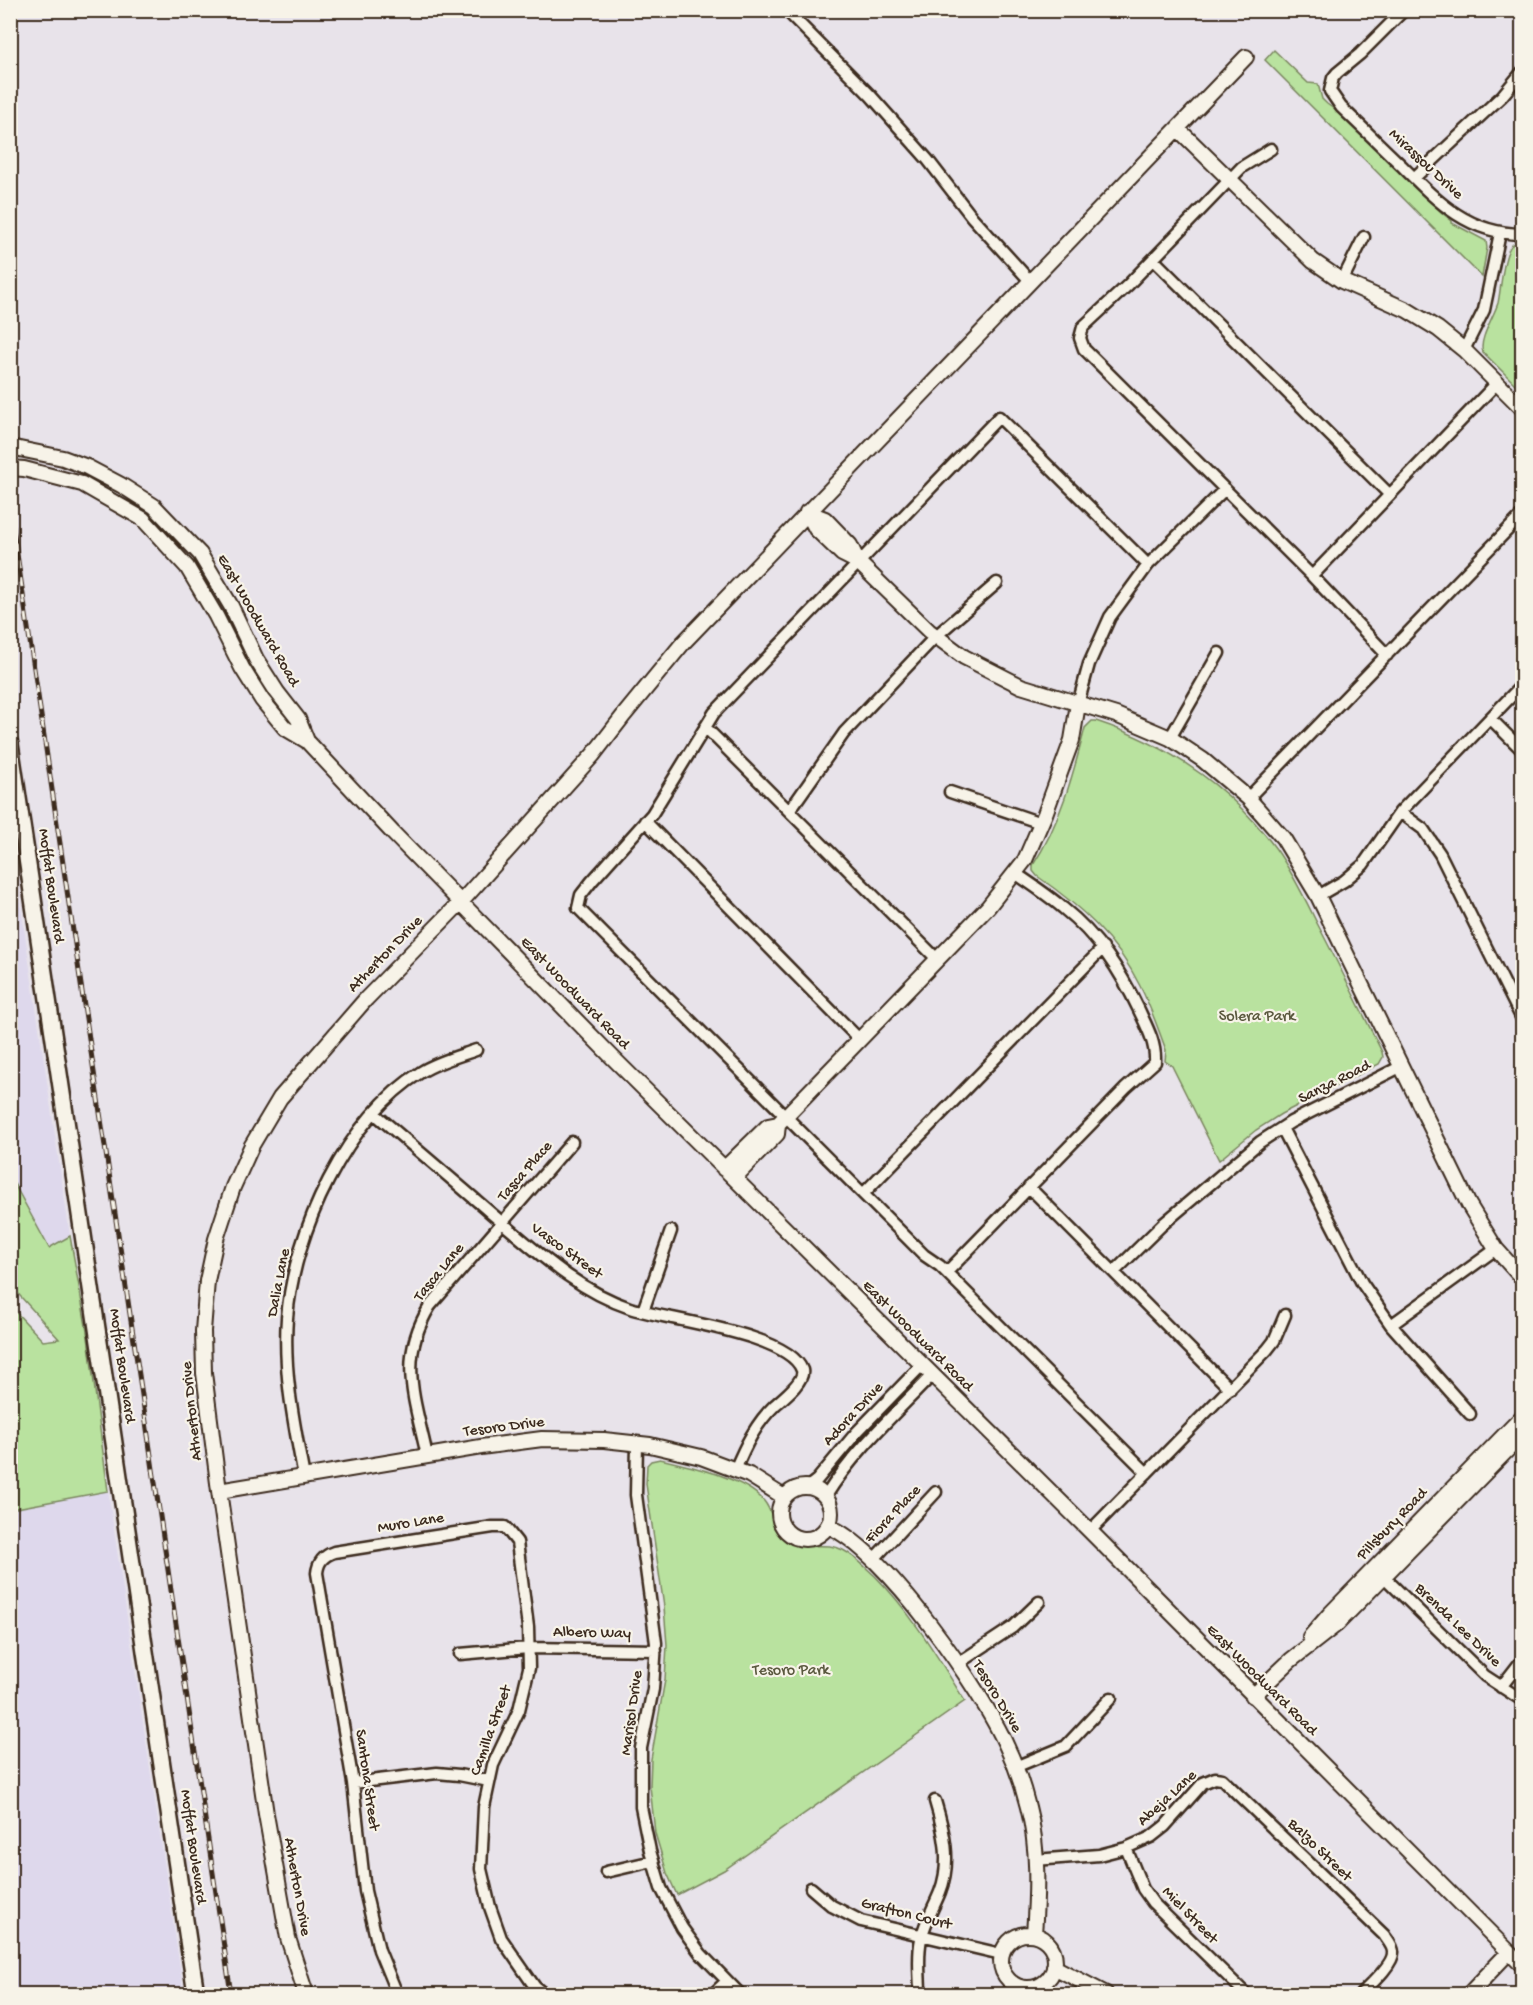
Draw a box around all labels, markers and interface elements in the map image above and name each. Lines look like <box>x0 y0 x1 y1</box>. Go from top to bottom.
street label: Mirassou Drive <box>1384 126 1467 205</box>
street label: East Woodward Road <box>211 551 303 692</box>
street label: Moffat Boulevard <box>33 828 68 946</box>
street label: Atherton Drive <box>345 912 428 997</box>
street label: East Woodward Road <box>515 934 634 1056</box>
park label: Solera Park <box>1219 1008 1297 1027</box>
street label: Sanza Road <box>1296 1056 1376 1109</box>
street label: Tasca Place <box>494 1137 558 1207</box>
street label: Vasco Street <box>526 1219 607 1285</box>
street label: Tasca Lane <box>410 1239 470 1307</box>
street label: Dalia Lane <box>264 1246 296 1320</box>
street label: East Woodward Road <box>857 1277 978 1398</box>
street label: Moffat Boulevard <box>104 1308 139 1426</box>
street label: Atherton Drive <box>178 1360 208 1462</box>
street label: Adora Drive <box>820 1379 889 1451</box>
street label: Tesoro Drive <box>462 1414 546 1443</box>
street label: Fiora Place <box>861 1481 926 1549</box>
street label: Pillsbury Road <box>1353 1484 1433 1566</box>
street label: Muro Lane <box>376 1509 446 1539</box>
street label: Brenda Lee Drive <box>1409 1579 1505 1673</box>
street label: East Woodward Road <box>1201 1621 1322 1742</box>
street label: Albero Way <box>553 1624 631 1644</box>
street label: Tesoro Drive <box>966 1656 1025 1737</box>
park label: Tesoro Park <box>752 1662 831 1681</box>
street label: Marisol Drive <box>618 1669 648 1757</box>
street label: Camilla Street <box>467 1682 518 1779</box>
street label: Santona Street <box>350 1728 383 1833</box>
street label: Abeja Lane <box>1134 1766 1202 1831</box>
street label: Moffat Boulevard <box>175 1789 210 1907</box>
street label: Balzo Street <box>1282 1815 1356 1887</box>
street label: Atherton Drive <box>278 1836 314 1938</box>
street label: Miel Street <box>1157 1883 1222 1950</box>
street label: Grafton Court <box>859 1895 955 1936</box>

